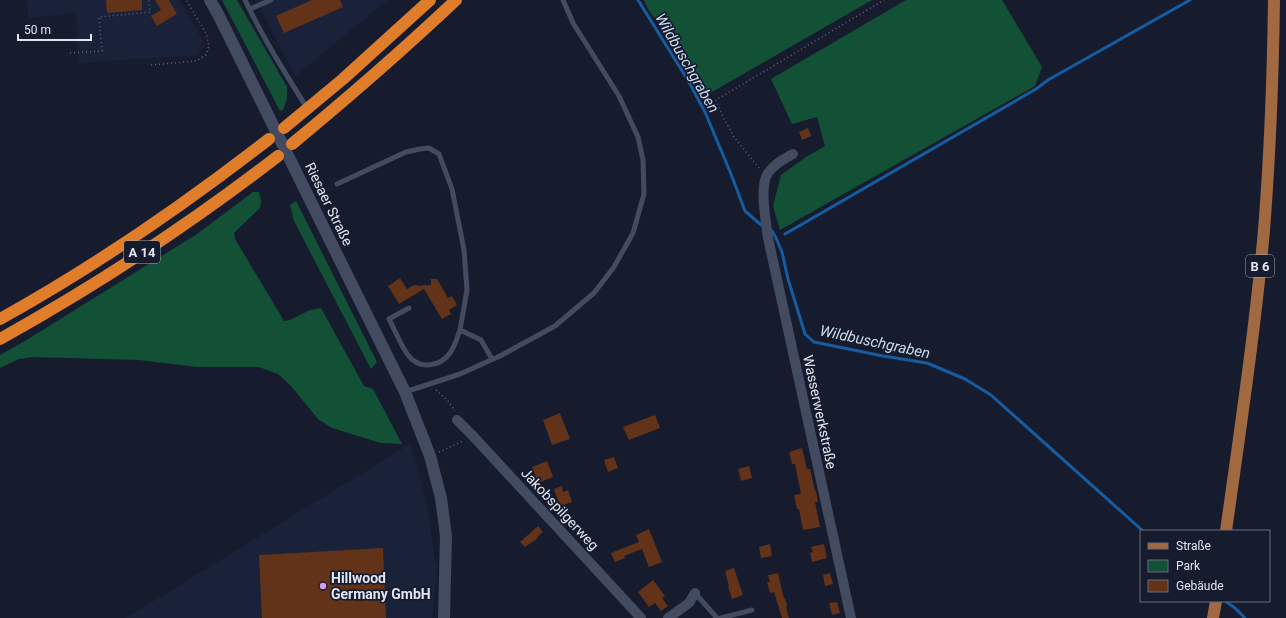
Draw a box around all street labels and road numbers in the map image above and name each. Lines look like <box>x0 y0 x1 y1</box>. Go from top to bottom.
street label: Riesaer Straße <box>302 160 356 248</box>
road number: A 14 <box>124 241 160 263</box>
road number: B 6 <box>1246 255 1274 277</box>
street label: Wasserwerkstraße <box>800 354 840 470</box>
street label: Jakobspilgerweg <box>518 465 602 553</box>

